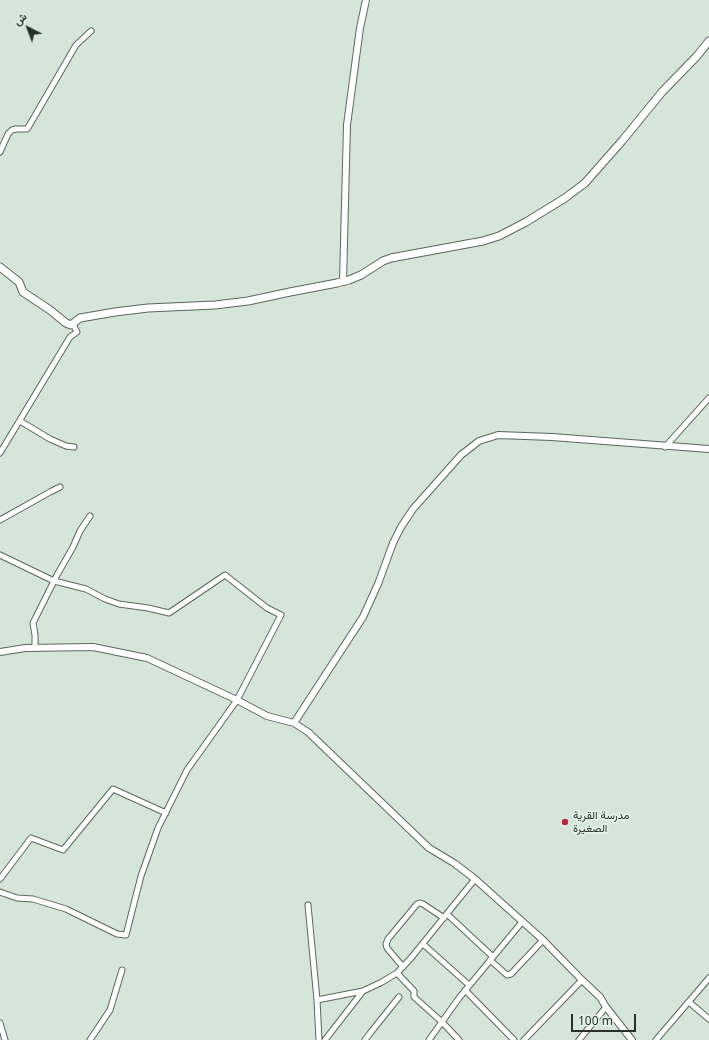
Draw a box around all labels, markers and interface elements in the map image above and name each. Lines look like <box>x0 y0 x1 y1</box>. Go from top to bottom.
north arrow <box>8 8 48 48</box>
text: ش <box>10 9 30 29</box>
place label: مدرسة القرية الصغيرة <box>573 809 629 835</box>
marker: مدرسة القرية الصغيرة <box>560 817 570 827</box>
scale bar <box>573 1006 638 1032</box>
text: 100 m <box>578 1012 613 1029</box>

